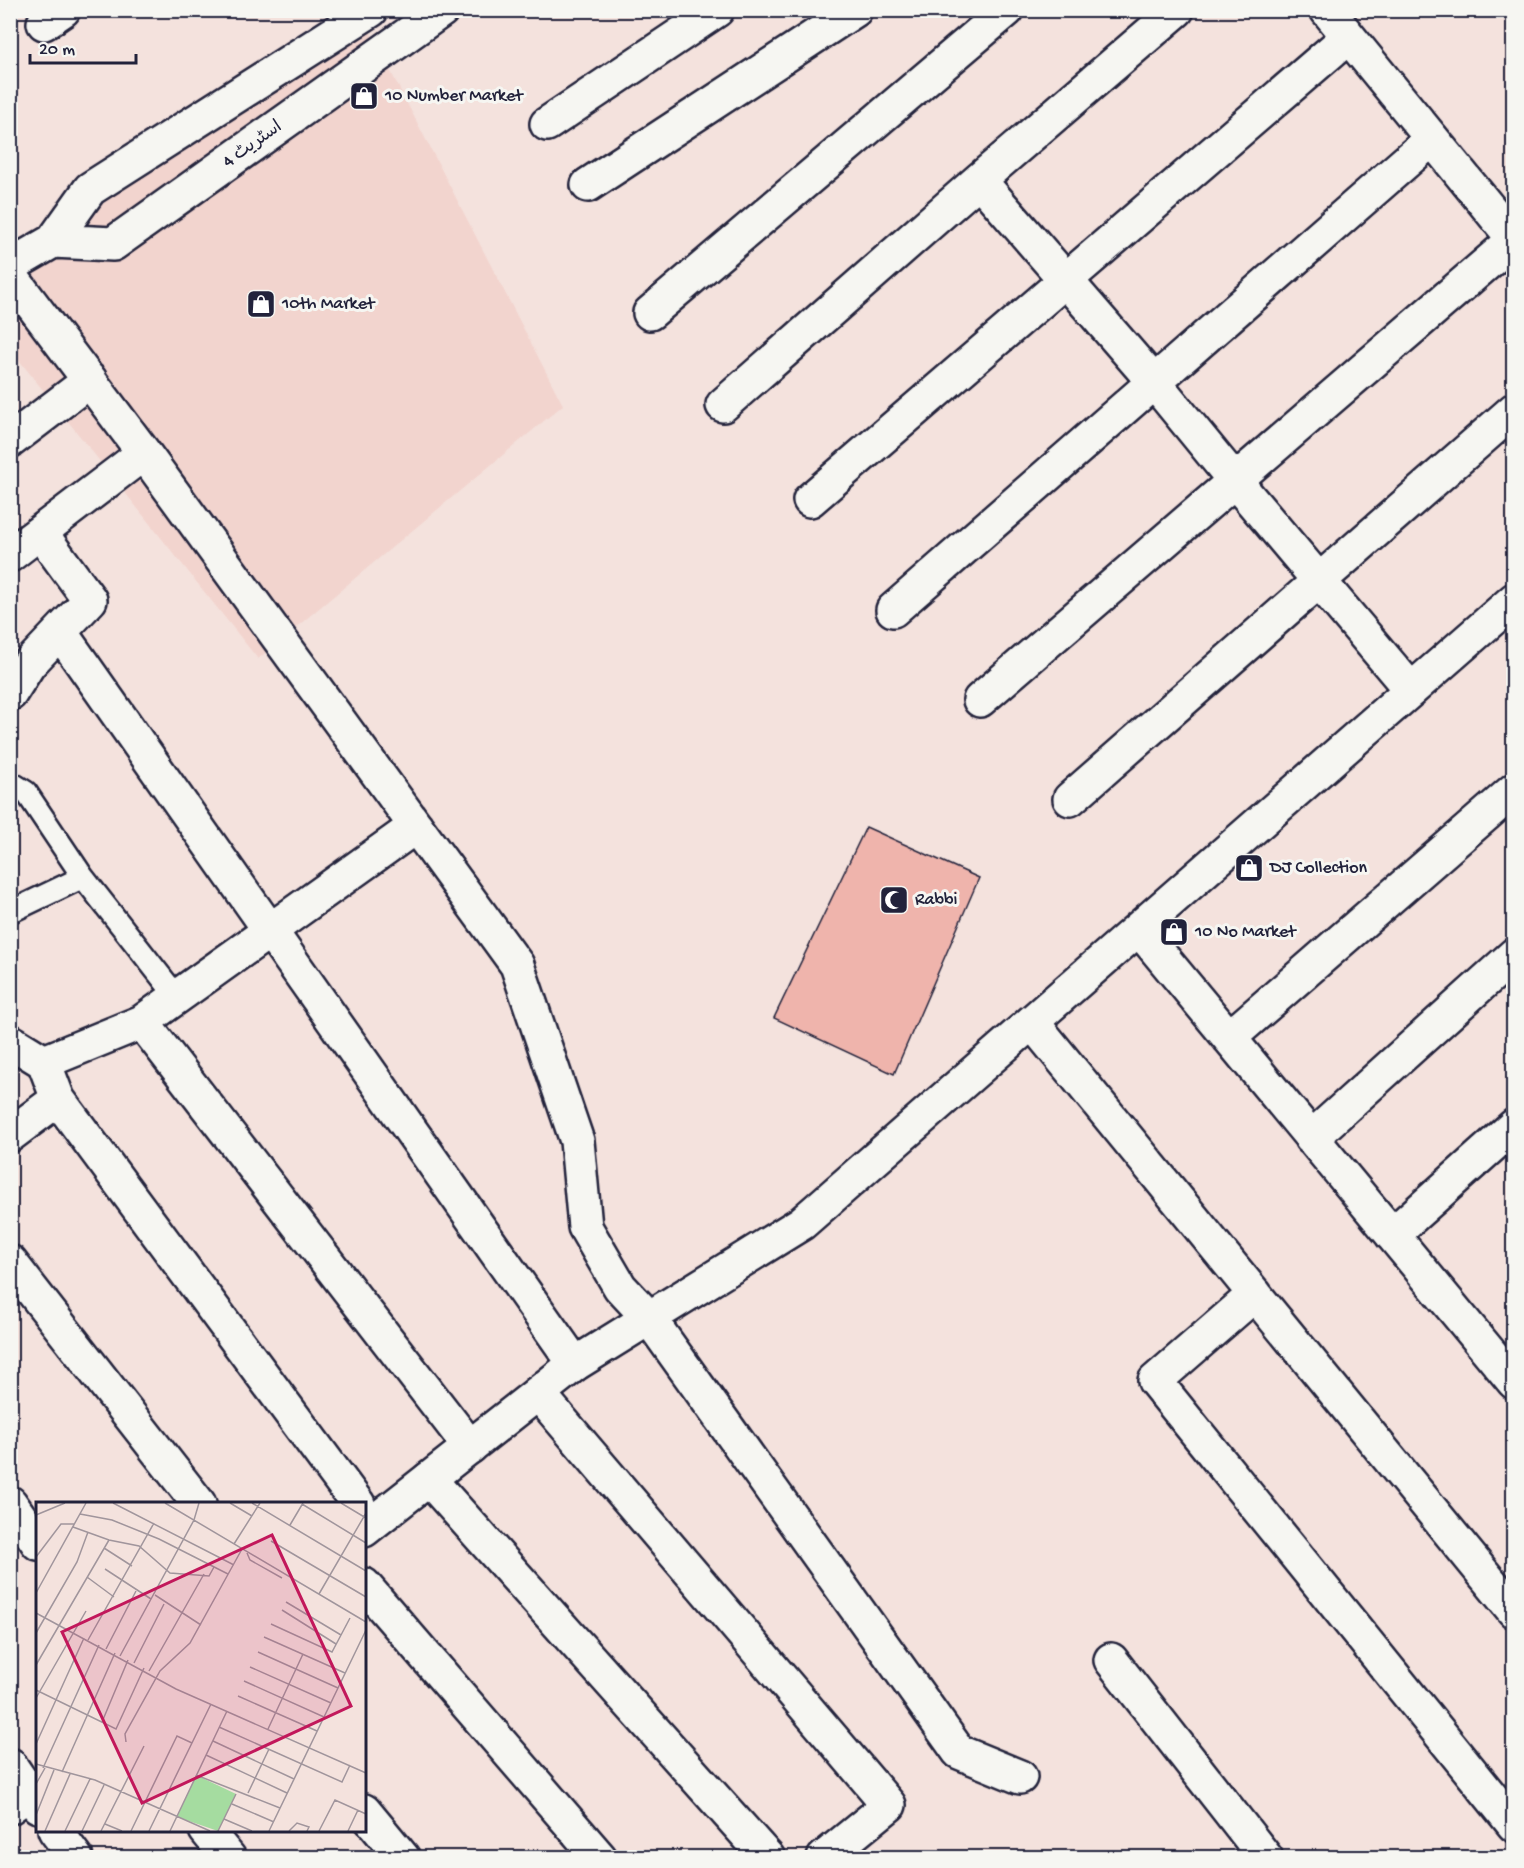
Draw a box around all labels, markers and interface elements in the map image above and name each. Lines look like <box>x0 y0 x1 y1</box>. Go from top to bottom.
scale bar <box>30 27 136 65</box>
text: 20 m <box>39 40 75 61</box>
shop icon: 10 Number Market <box>348 80 380 112</box>
place label: 10 Number Market <box>384 86 524 107</box>
street label: اسٹریٹ 4 <box>219 117 287 173</box>
shop icon: 10th Market <box>245 288 277 320</box>
place label: 10th Market <box>281 294 376 315</box>
shop icon: DJ Collection <box>1233 852 1265 884</box>
place label: DJ Collection <box>1269 858 1368 879</box>
mosque icon: Rabbi <box>878 884 910 916</box>
place label: Rabbi <box>915 890 957 911</box>
shop icon: 10 No Market <box>1158 916 1190 948</box>
place label: 10 No Market <box>1194 922 1297 943</box>
inset map <box>36 1502 366 1832</box>

